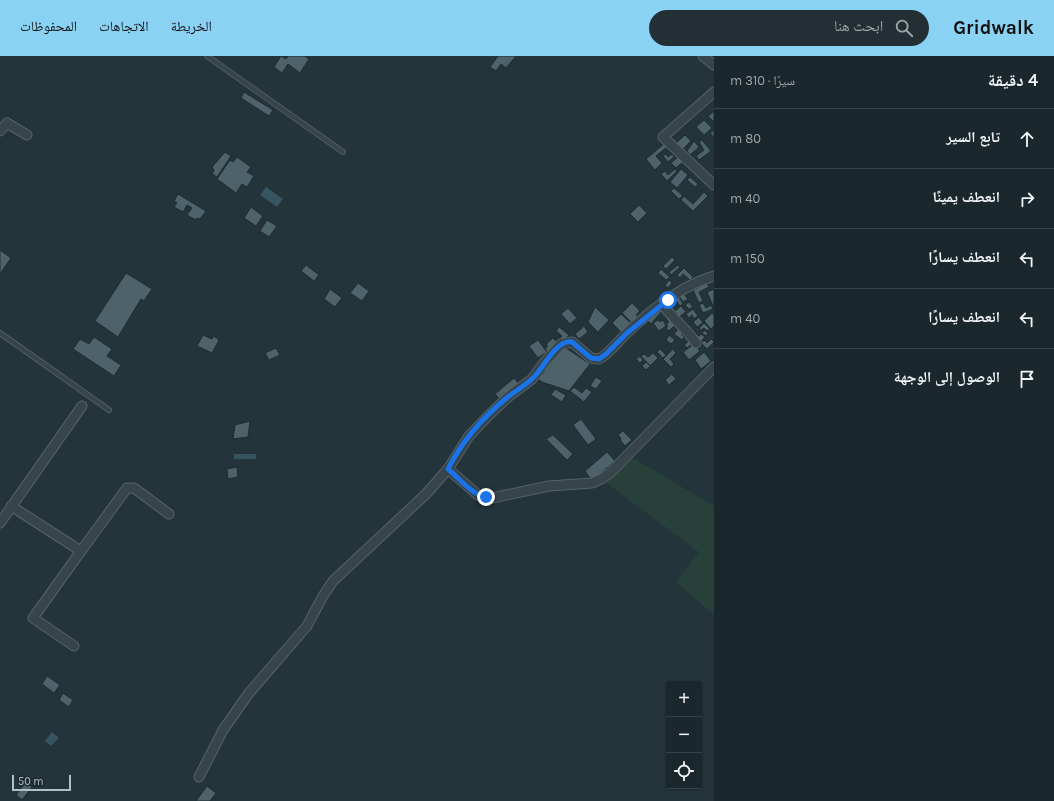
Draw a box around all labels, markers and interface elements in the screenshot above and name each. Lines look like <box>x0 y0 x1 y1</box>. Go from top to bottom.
search box <box>649 10 929 46</box>
text: ابحث هنا <box>834 17 883 35</box>
icon: search <box>893 17 915 39</box>
text: Gridwalk <box>953 17 1034 39</box>
text: المحفوظات <box>20 18 77 35</box>
text: الاتجاهات <box>99 18 149 35</box>
text: الخريطة <box>171 18 212 35</box>
text: 4 دقيقة <box>988 70 1038 90</box>
text: سيرًا · 310 m <box>730 73 795 88</box>
text: تابع السير <box>946 128 1000 146</box>
icon: ahead <box>1016 128 1038 150</box>
text: 80 m <box>730 131 761 146</box>
text: انعطف يمينًا <box>933 188 1000 206</box>
icon: right <box>1016 188 1038 210</box>
text: 40 m <box>730 191 760 206</box>
text: انعطف يسارًا <box>928 248 1000 266</box>
icon: left <box>1016 248 1038 270</box>
text: 150 m <box>730 251 765 266</box>
route start <box>659 291 677 309</box>
text: انعطف يسارًا <box>928 308 1000 326</box>
icon: left <box>1016 308 1038 330</box>
text: 40 m <box>730 311 760 326</box>
text: الوصول إلى الوجهة <box>894 368 1000 386</box>
icon: arrive <box>1016 368 1038 390</box>
route end <box>477 488 495 506</box>
map controls <box>666 681 702 789</box>
button: + <box>666 681 702 717</box>
button: − <box>666 717 702 753</box>
button: locate <box>666 753 702 789</box>
scale bar <box>12 773 71 792</box>
text: 50 m <box>18 775 44 788</box>

